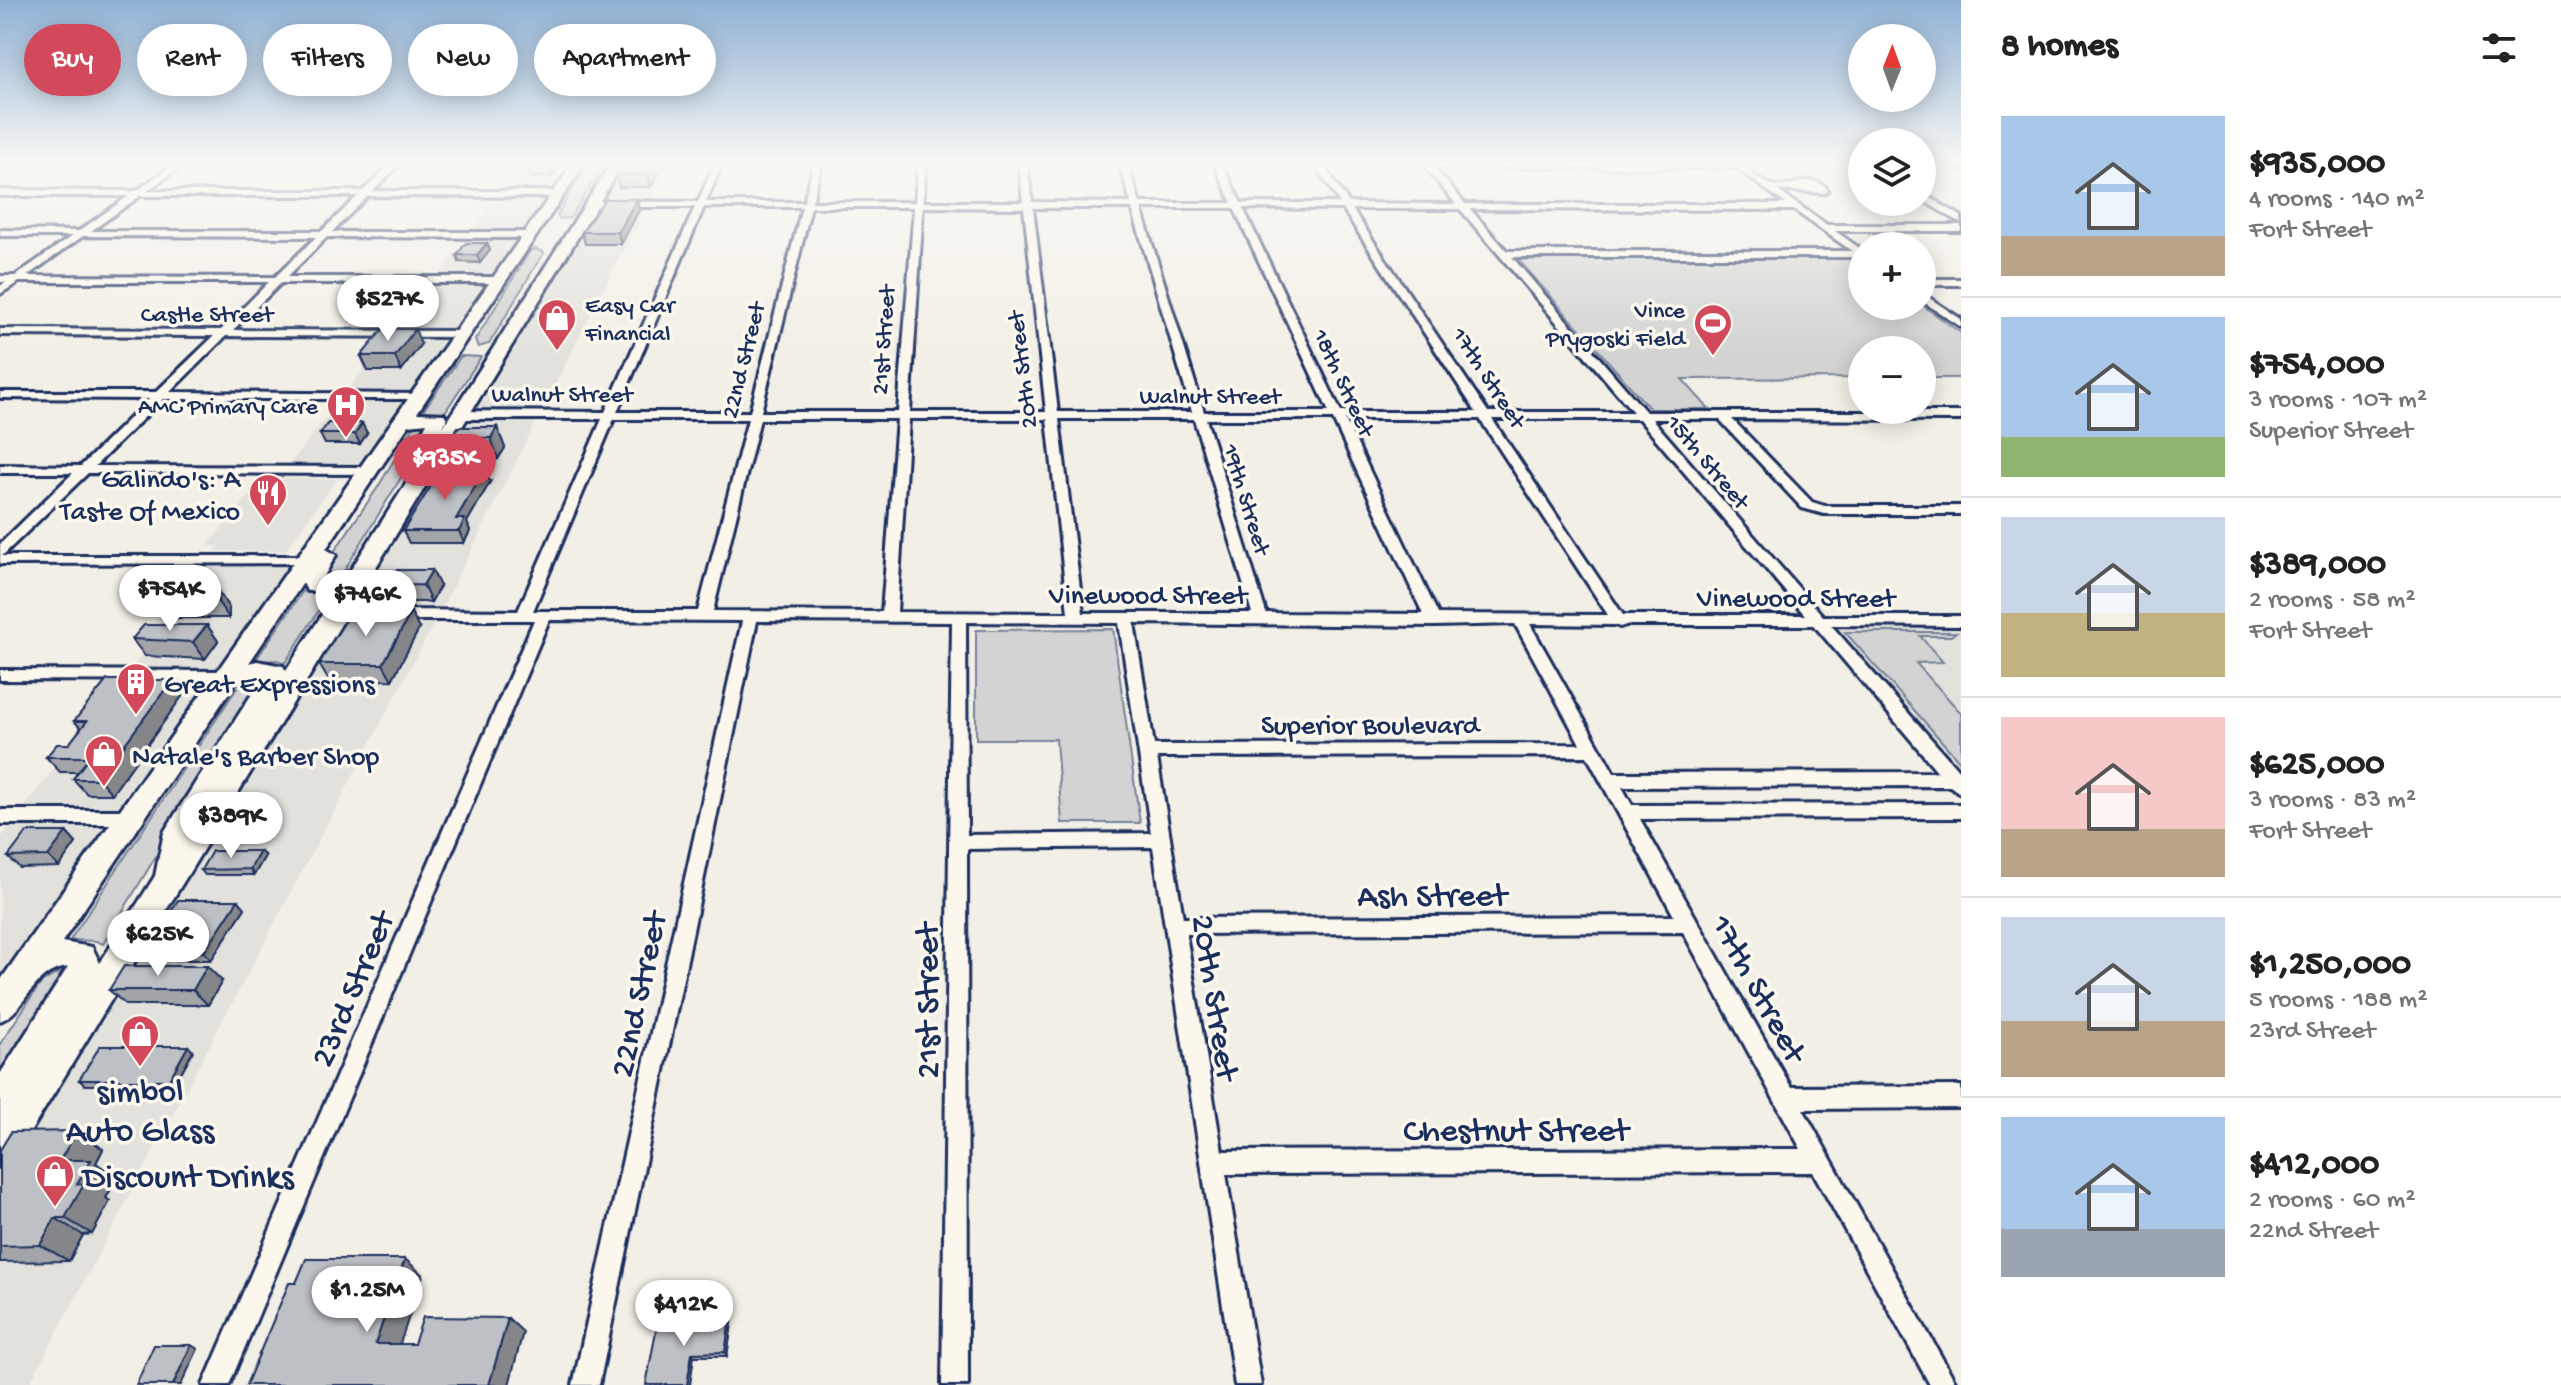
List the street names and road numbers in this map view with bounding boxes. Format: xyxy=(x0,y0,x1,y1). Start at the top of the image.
street label: 21st Street xyxy=(867,282,904,396)
street label: 22nd Street xyxy=(717,298,774,422)
street label: Castle Street xyxy=(141,302,275,331)
street label: 20th Street xyxy=(1003,307,1046,430)
street label: 17th Street xyxy=(1443,322,1532,437)
street label: 18th Street xyxy=(1304,324,1380,444)
street label: Walnut Street xyxy=(491,382,635,411)
street label: Walnut Street xyxy=(1139,384,1283,413)
street label: 15th Street xyxy=(1658,409,1756,518)
street label: 19th Street xyxy=(1214,440,1276,561)
street label: Vinewood Street xyxy=(1048,581,1250,614)
street label: Vinewood Street xyxy=(1696,584,1898,617)
street label: Superior Boulevard xyxy=(1261,711,1482,744)
street label: Ash Street xyxy=(1357,879,1510,919)
street label: 23rd Street xyxy=(305,904,407,1074)
street label: 22nd Street xyxy=(605,906,680,1082)
street label: 17th Street xyxy=(1698,908,1814,1073)
street label: 20th Street xyxy=(1179,912,1245,1087)
street label: 21st Street xyxy=(911,920,951,1079)
street label: Chestnut Street xyxy=(1403,1114,1632,1154)

